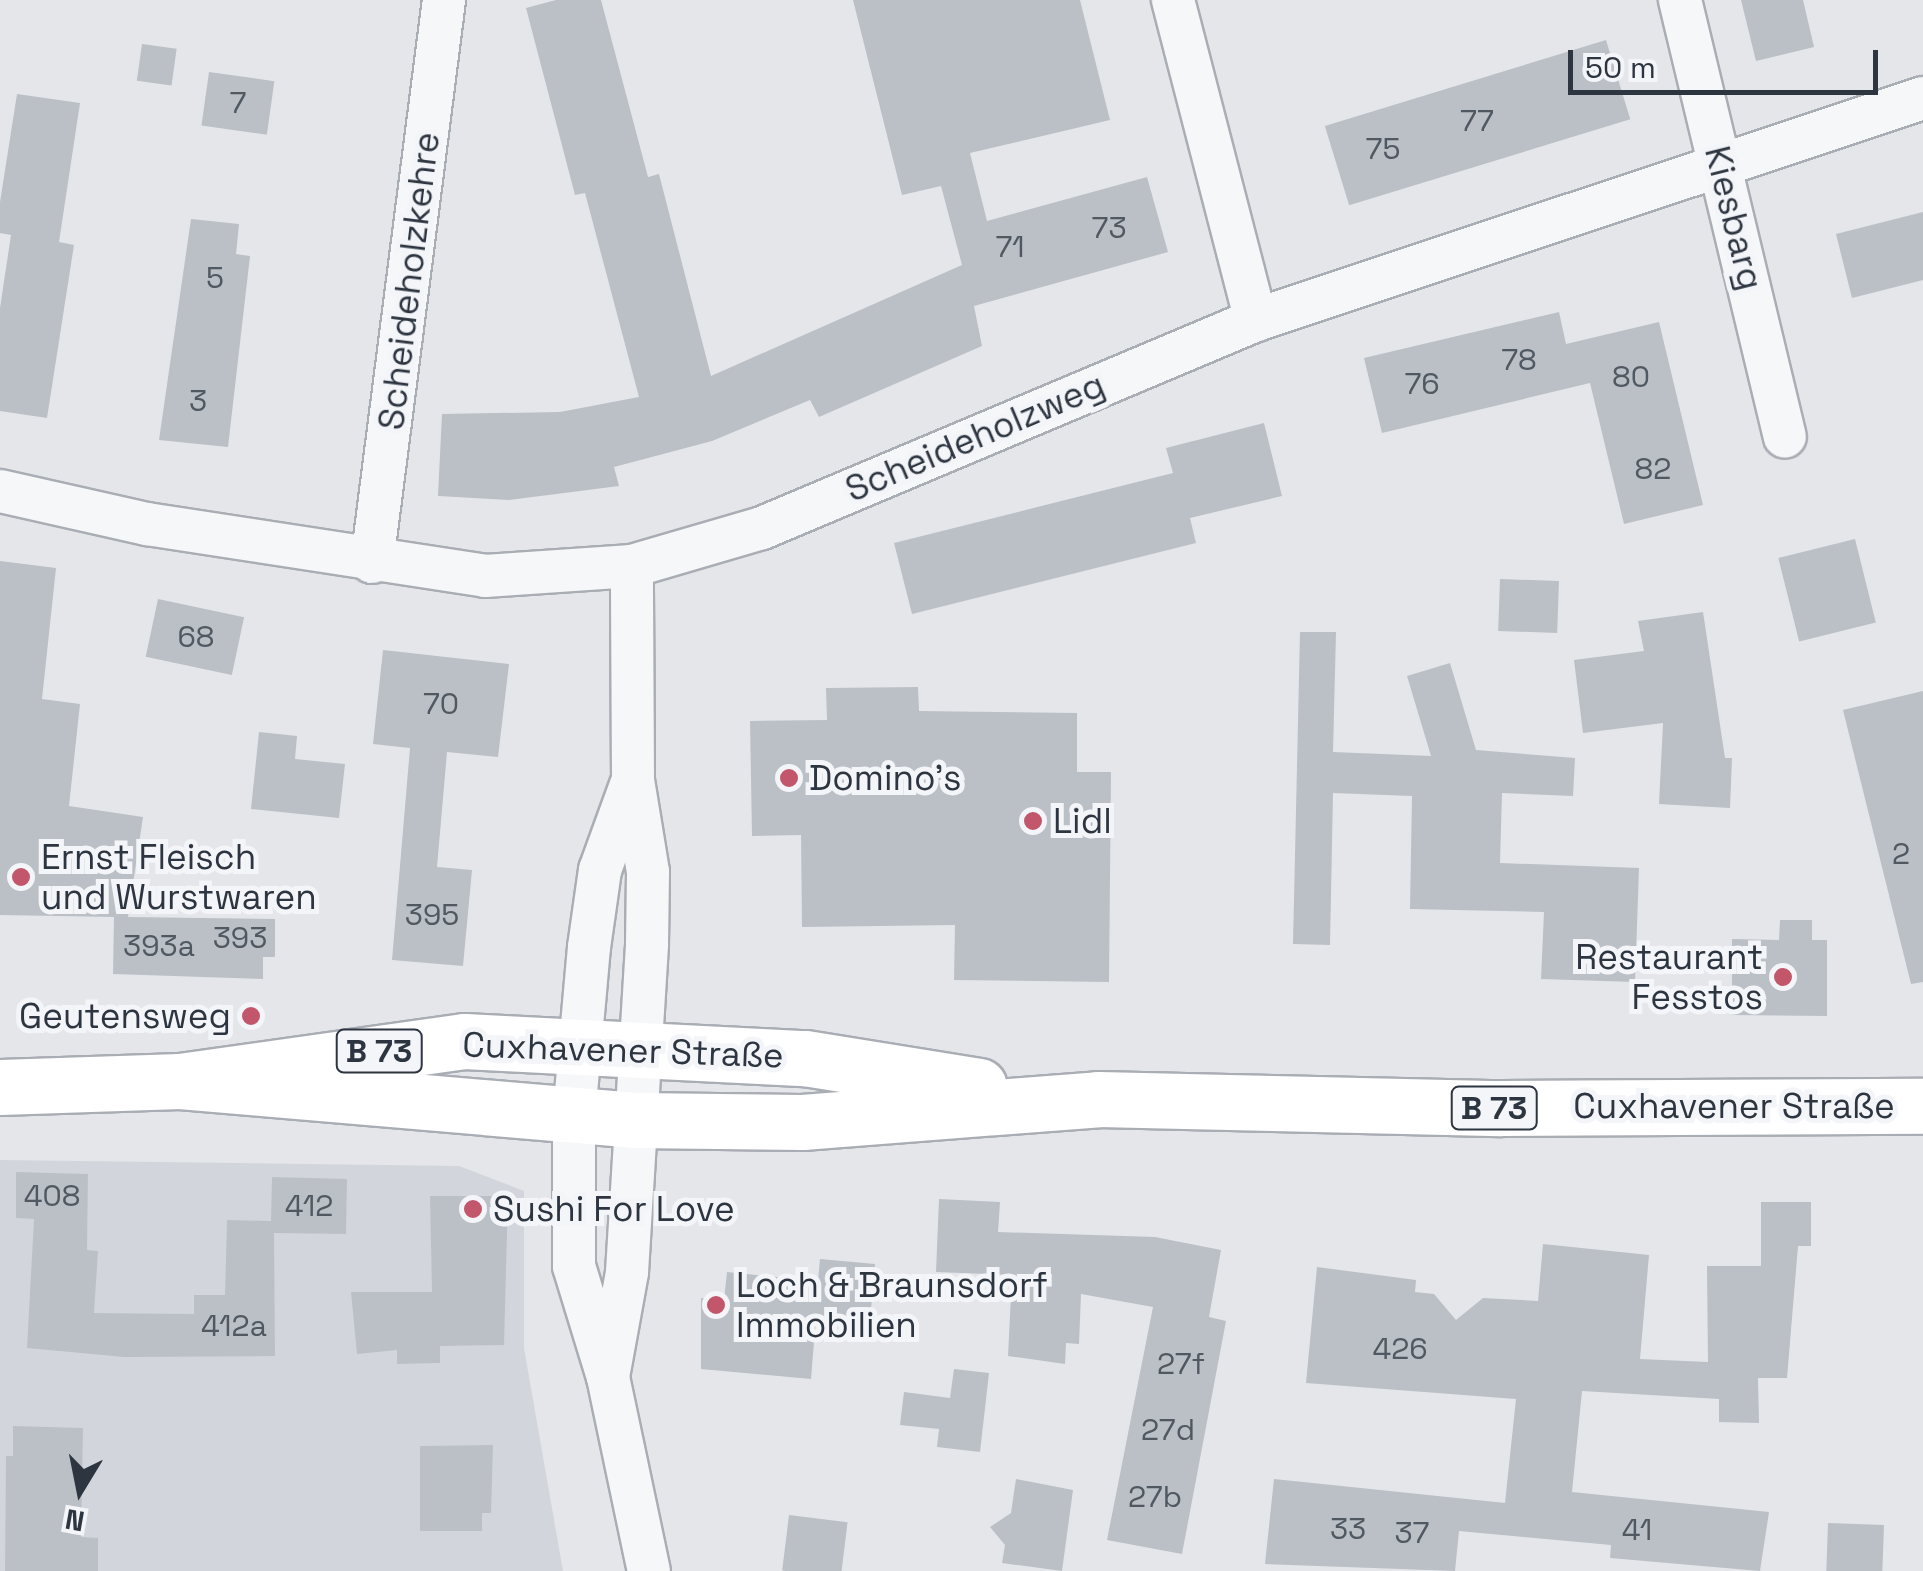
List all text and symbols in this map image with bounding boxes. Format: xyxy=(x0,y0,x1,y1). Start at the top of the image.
scale bar xyxy=(1573,30,1883,92)
text: 50 m xyxy=(1585,48,1656,87)
house number: 7 xyxy=(230,85,246,121)
house number: 77 xyxy=(1460,103,1494,139)
street label: Scheideholzkehre xyxy=(370,130,448,432)
house number: 75 xyxy=(1366,131,1400,167)
street label: Kiesbarg xyxy=(1696,142,1772,294)
house number: 73 xyxy=(1091,210,1127,246)
house number: 71 xyxy=(995,229,1025,265)
house number: 5 xyxy=(206,260,224,296)
house number: 78 xyxy=(1501,342,1537,378)
house number: 80 xyxy=(1612,359,1650,395)
street label: Scheideholzweg xyxy=(839,364,1111,510)
house number: 76 xyxy=(1404,366,1440,402)
house number: 3 xyxy=(189,383,207,419)
house number: 82 xyxy=(1635,451,1671,487)
house number: 68 xyxy=(177,619,215,655)
house number: 70 xyxy=(423,686,459,722)
place label: Domino's xyxy=(809,757,962,799)
marker: Domino's xyxy=(778,767,800,789)
place label: Lidl xyxy=(1053,800,1112,842)
marker: Lidl xyxy=(1022,810,1044,832)
place label: Ernst Fleisch und Wurstwaren xyxy=(41,836,317,918)
house number: 2 xyxy=(1892,836,1910,872)
marker: Ernst Fleisch und Wurstwaren xyxy=(10,866,32,888)
house number: 395 xyxy=(405,897,459,933)
house number: 393 xyxy=(213,920,267,956)
house number: 393a xyxy=(123,928,195,964)
place label: Restaurant Fesstos xyxy=(1575,936,1763,1018)
marker: Restaurant Fesstos xyxy=(1772,966,1794,988)
place label: Geutensweg xyxy=(19,995,231,1037)
marker: Geutensweg xyxy=(240,1005,262,1027)
street label: Cuxhavener Straße xyxy=(462,1023,784,1077)
road number: B 73 xyxy=(334,1024,424,1078)
road number: B 73 xyxy=(1449,1081,1539,1135)
street label: Cuxhavener Straße xyxy=(1573,1085,1895,1127)
house number: 408 xyxy=(24,1178,80,1214)
house number: 412 xyxy=(285,1188,333,1224)
place label: Sushi For Love xyxy=(493,1188,735,1230)
marker: Sushi For Love xyxy=(462,1198,484,1220)
place label: Loch & Braunsdorf Immobilien xyxy=(736,1264,1048,1346)
marker: Loch & Braunsdorf Immobilien xyxy=(705,1294,727,1316)
house number: 412a xyxy=(201,1308,267,1344)
house number: 426 xyxy=(1372,1331,1428,1367)
house number: 27f xyxy=(1157,1346,1205,1382)
house number: 27d xyxy=(1141,1412,1195,1448)
north arrow xyxy=(30,1441,130,1541)
house number: 27b xyxy=(1128,1479,1182,1515)
text: N xyxy=(62,1501,87,1540)
house number: 33 xyxy=(1330,1511,1366,1547)
house number: 41 xyxy=(1622,1512,1652,1548)
house number: 37 xyxy=(1394,1515,1430,1551)

